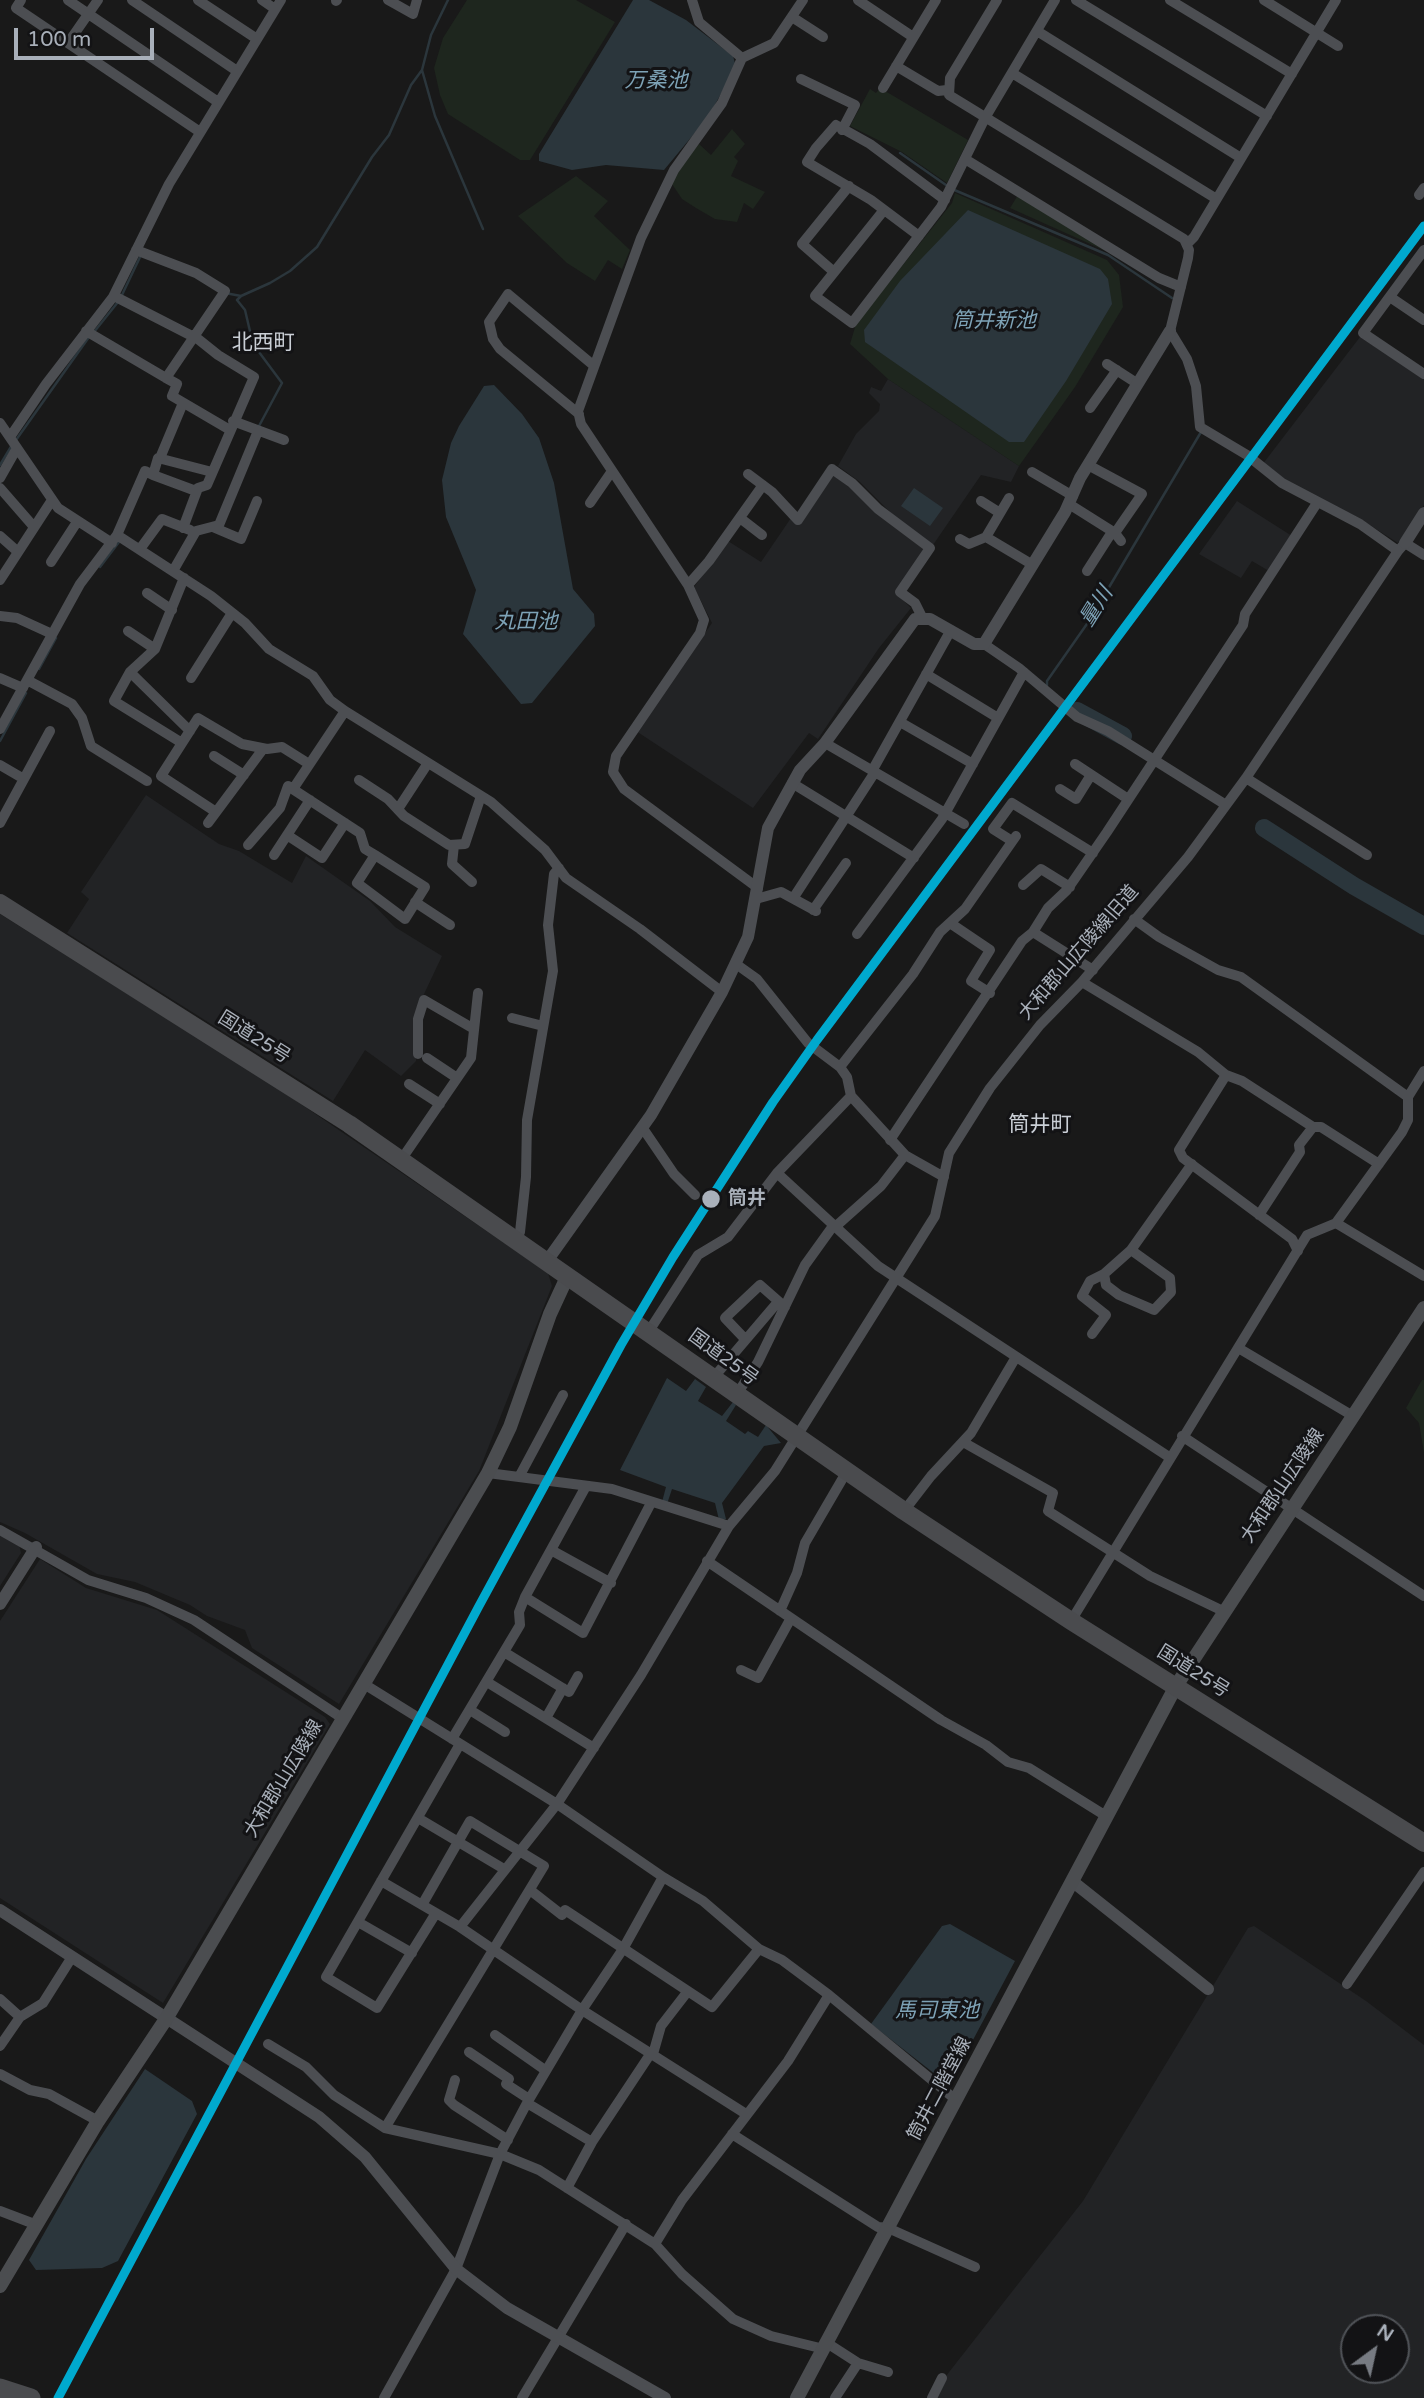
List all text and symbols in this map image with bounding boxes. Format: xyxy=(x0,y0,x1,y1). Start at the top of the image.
scale bar xyxy=(18,14,158,58)
text: 100 m xyxy=(27,27,91,52)
water label: 万桑池 xyxy=(625,68,687,94)
water label: 筒井新池 xyxy=(952,308,1036,334)
district label: 北西町 xyxy=(232,330,294,356)
water label: 量川 xyxy=(1075,583,1119,631)
water label: 丸田池 xyxy=(495,609,557,635)
street label: 大和郡山広陵線旧道 xyxy=(1014,881,1144,1025)
street label: 国道25号 xyxy=(214,1007,294,1069)
district label: 筒井町 xyxy=(1009,1112,1071,1138)
marker: 筒井 xyxy=(700,1188,722,1210)
place label: 筒井 xyxy=(728,1188,766,1210)
street label: 国道25号 xyxy=(684,1325,762,1391)
street label: 大和郡山広陵線 xyxy=(1236,1424,1330,1548)
street label: 国道25号 xyxy=(1153,1641,1233,1703)
street label: 大和郡山広陵線 xyxy=(240,1716,328,1842)
water label: 馬司東池 xyxy=(895,1998,979,2024)
street label: 筒井二階堂線 xyxy=(903,2033,977,2145)
north arrow xyxy=(1340,2314,1410,2384)
text: N xyxy=(1373,2320,1398,2346)

